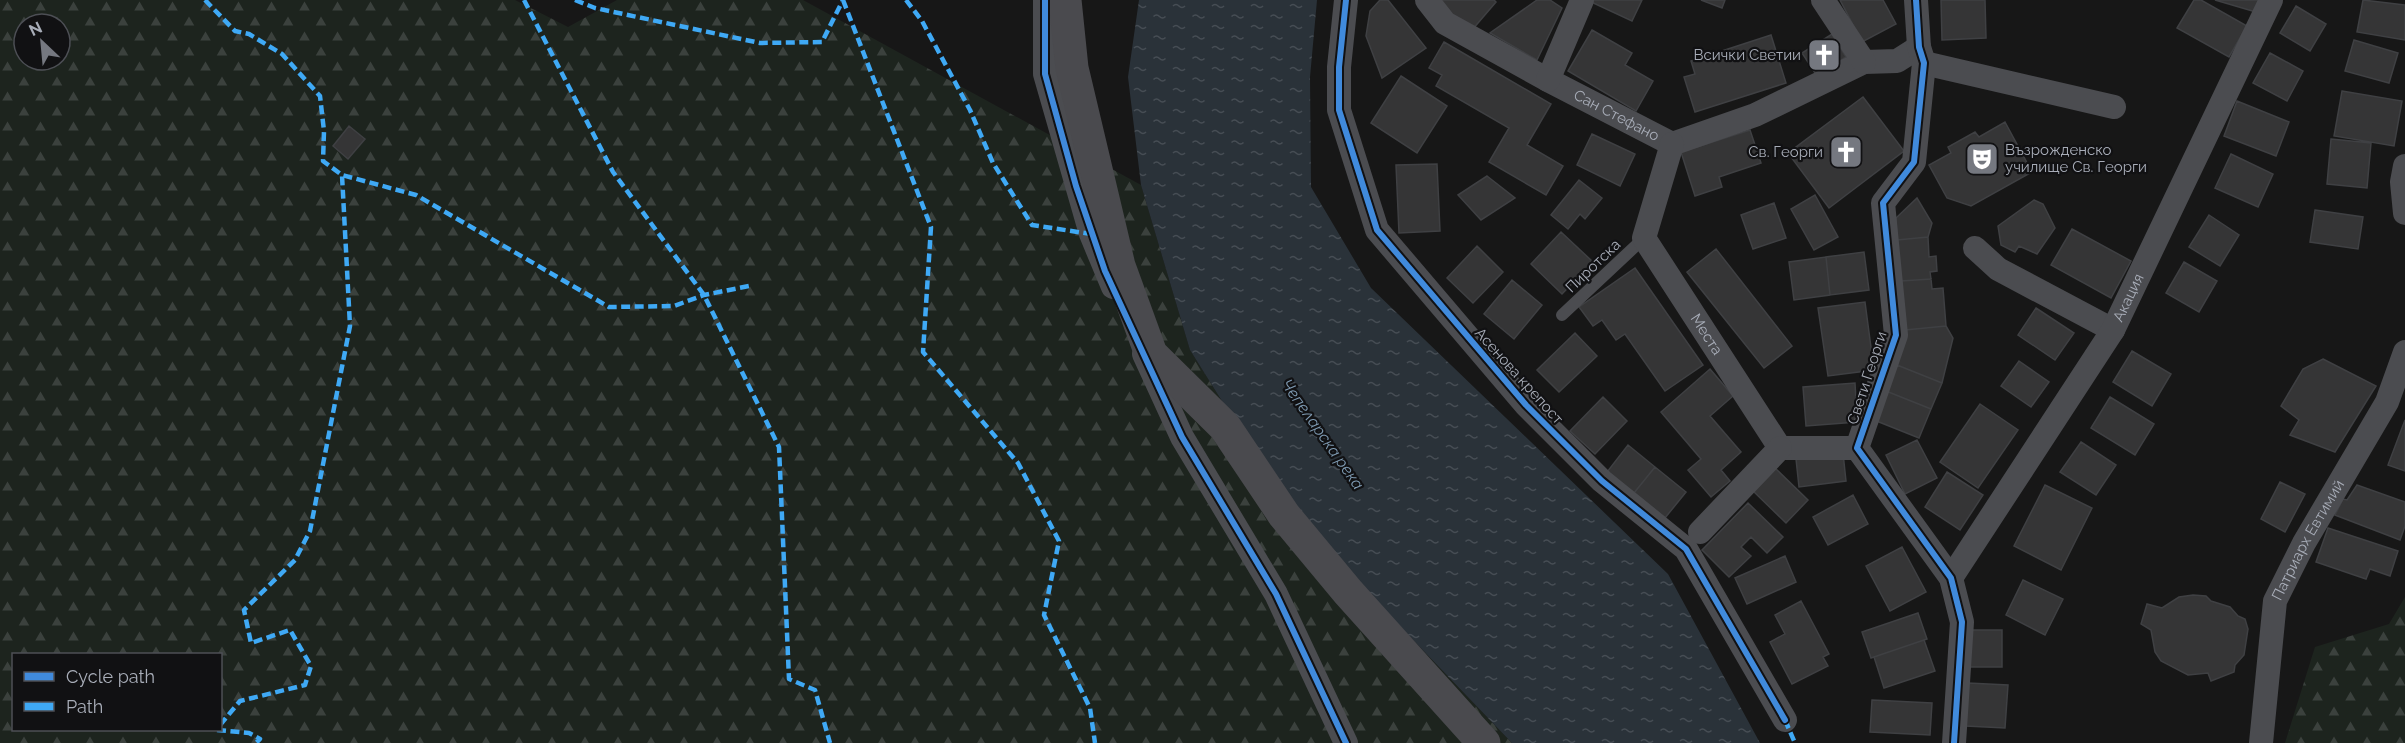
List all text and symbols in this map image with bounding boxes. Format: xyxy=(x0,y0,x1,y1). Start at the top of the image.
north arrow xyxy=(12,12,72,72)
text: N xyxy=(26,18,45,40)
church icon: Всички Светии xyxy=(1806,37,1842,73)
place label: Всички Светии xyxy=(1693,46,1801,64)
street label: Сан Стефано xyxy=(1571,86,1662,145)
church icon: Св. Георги xyxy=(1828,134,1864,170)
theatre icon: Възрожденско училище Св. Георги xyxy=(1964,141,2000,177)
place label: Възрожденско училище Св. Георги xyxy=(2005,141,2147,176)
place label: Св. Георги xyxy=(1748,143,1823,161)
street label: Пиротска xyxy=(1562,236,1624,296)
street label: Акация xyxy=(2109,271,2148,325)
street label: Места xyxy=(1687,311,1726,358)
street label: Асенова крепост xyxy=(1471,324,1567,428)
street label: Свети Георги xyxy=(1843,329,1891,427)
water label: Чепеларска река xyxy=(1277,375,1368,493)
street label: Патриарх Евтимий xyxy=(2268,477,2348,603)
legend xyxy=(12,653,222,731)
text: Cycle path xyxy=(66,666,155,687)
text: Path xyxy=(66,696,103,717)

